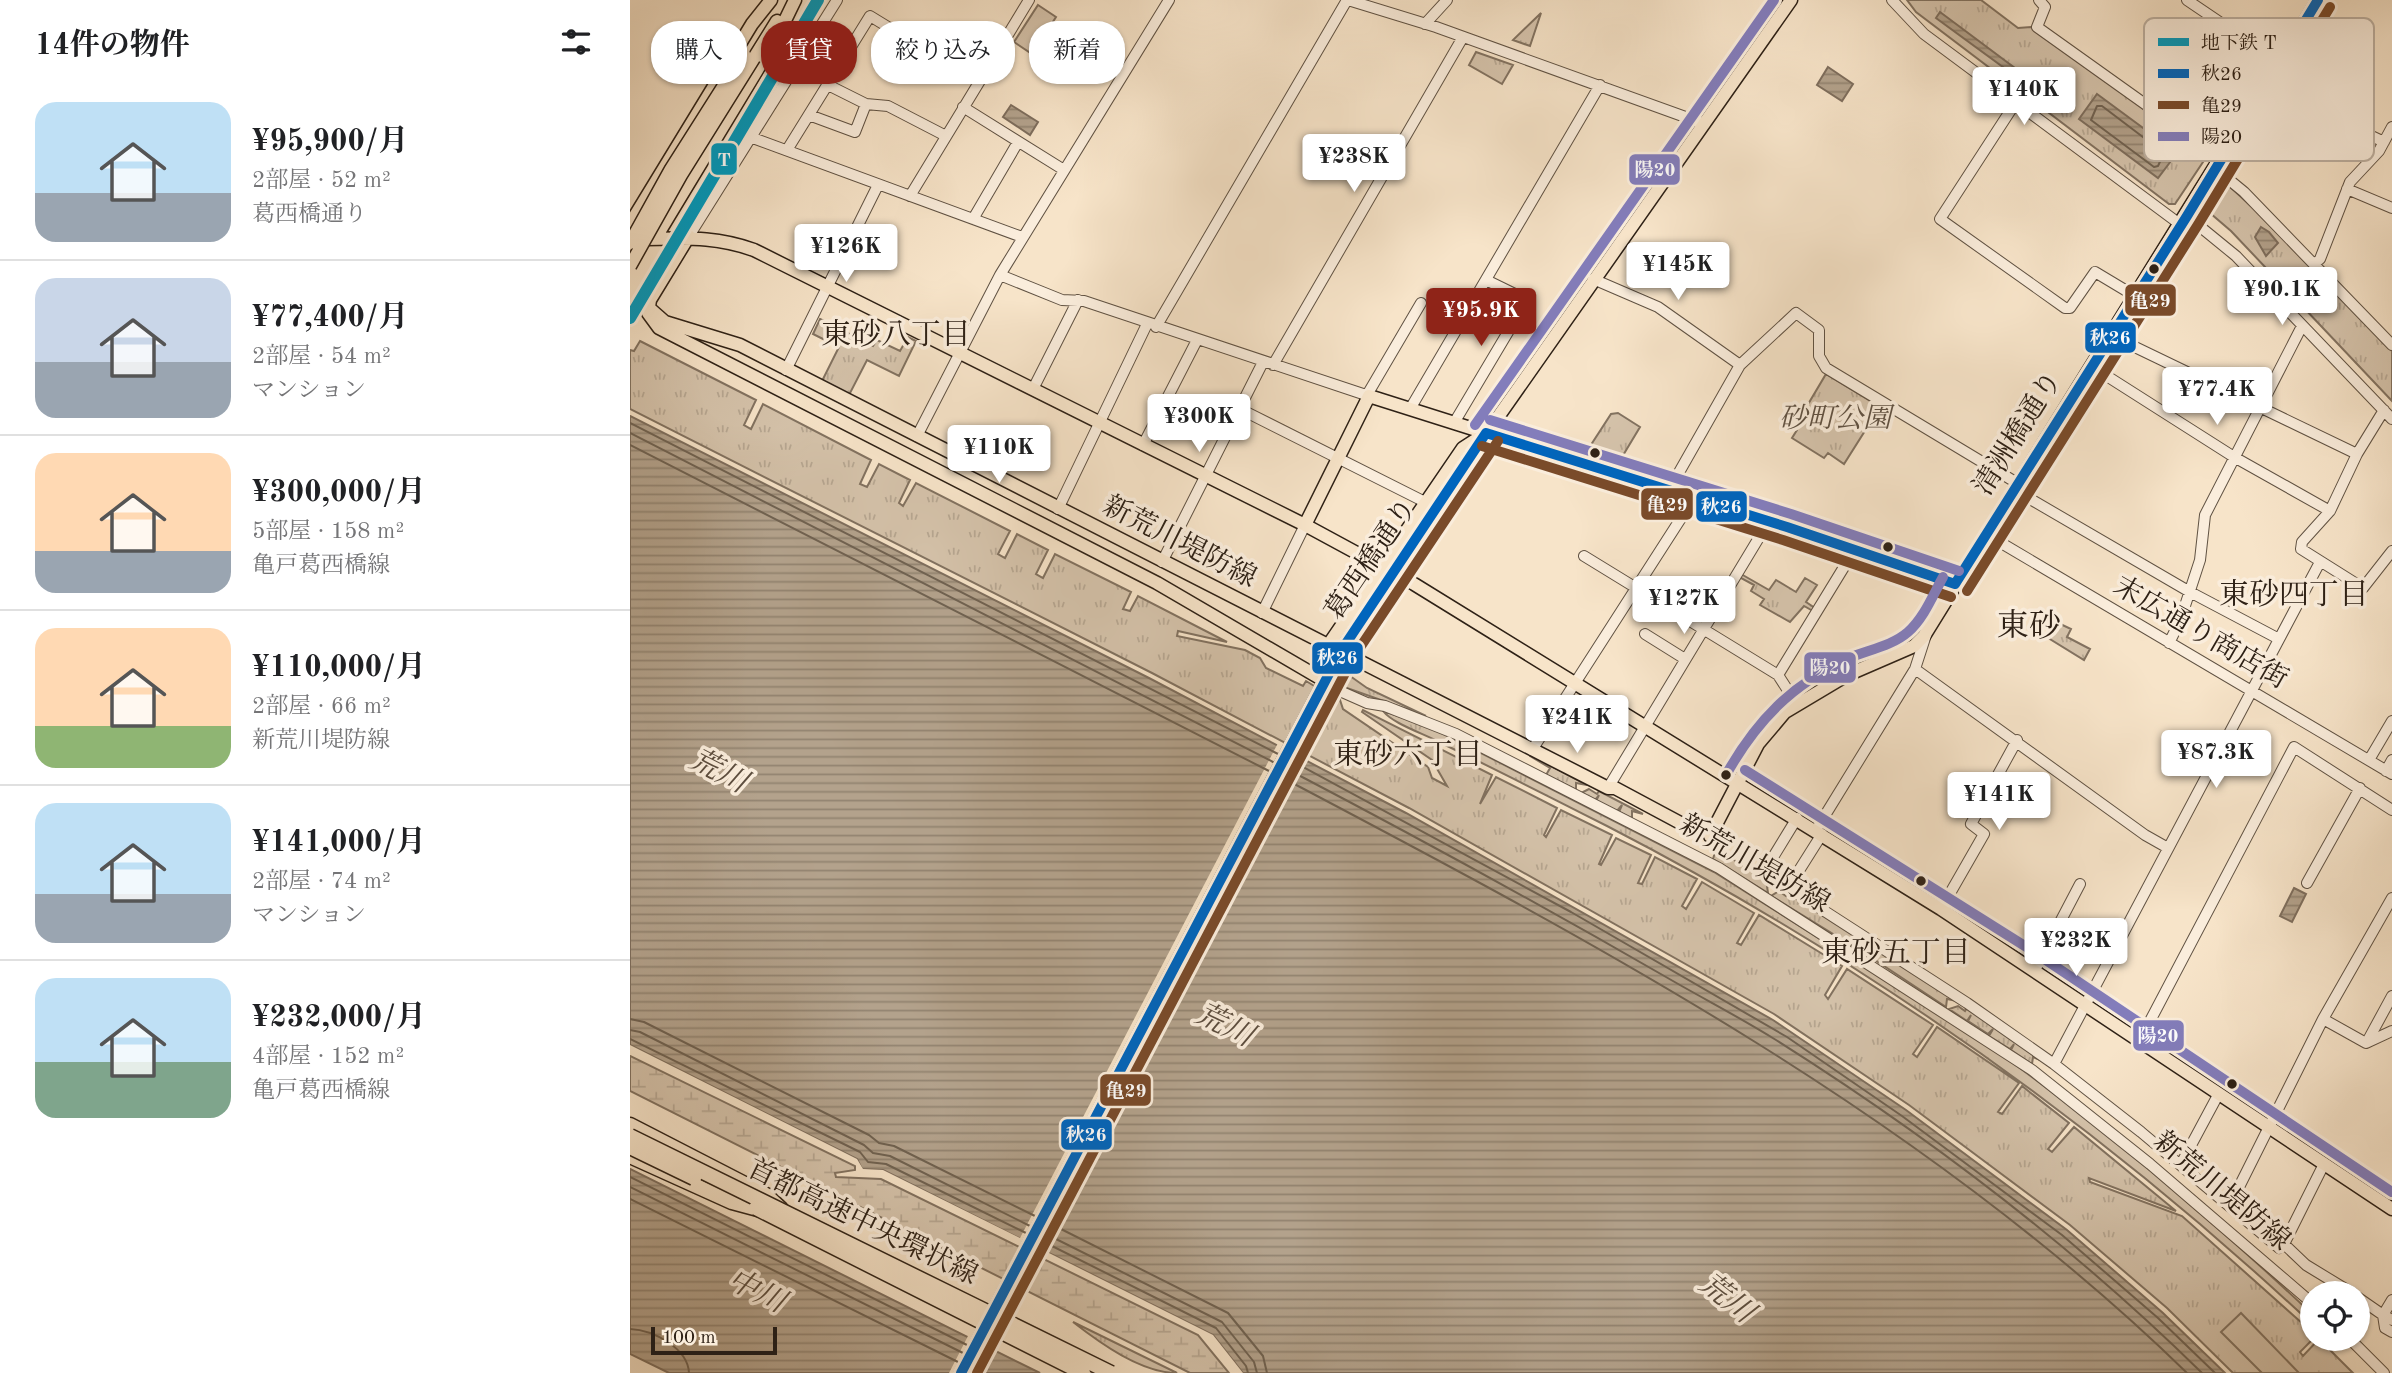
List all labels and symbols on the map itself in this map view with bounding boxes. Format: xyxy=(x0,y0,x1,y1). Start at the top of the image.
legend xyxy=(2144,18,2374,161)
text: 地下鉄 T xyxy=(2201,32,2277,54)
text: 秋26 xyxy=(2201,63,2242,85)
pin: ¥140K xyxy=(1975,68,2073,127)
text: 亀29 xyxy=(2201,95,2242,117)
text: 陽20 xyxy=(2201,127,2242,148)
pin: ¥238K xyxy=(1305,134,1403,194)
line badge: T xyxy=(710,142,738,176)
text: T xyxy=(717,152,731,171)
line badge: 陽20 xyxy=(1628,153,1681,186)
text: 陽20 xyxy=(1634,160,1676,181)
pin: ¥126K xyxy=(797,224,895,284)
pin: ¥145K xyxy=(1629,243,1727,302)
unlabelled marker xyxy=(2147,262,2161,276)
pin: ¥90.1K xyxy=(2225,268,2339,327)
line badge: 亀29 xyxy=(2124,283,2177,317)
pin: ¥95.9K xyxy=(1424,288,1538,348)
text: 亀29 xyxy=(2129,290,2171,312)
district label: 東砂八丁目 xyxy=(821,318,971,351)
line badge: 秋26 xyxy=(2084,321,2137,354)
text: 秋26 xyxy=(2089,328,2131,349)
street label: 清洲橋通り xyxy=(1967,366,2068,501)
pin: ¥77.4K xyxy=(2160,368,2274,427)
pin: ¥300K xyxy=(1150,394,1248,454)
park label: 砂町公園 xyxy=(1779,403,1895,434)
pin: ¥110K xyxy=(950,426,1048,485)
unlabelled marker xyxy=(1588,446,1602,460)
line badge: 亀29 xyxy=(1640,487,1694,521)
street label: 新荒川堤防線 xyxy=(1098,490,1262,594)
line badge: 秋26 xyxy=(1695,490,1748,523)
street label: 葛西橋通り xyxy=(1319,492,1423,626)
text: 亀29 xyxy=(1646,494,1688,516)
text: 秋26 xyxy=(1700,497,1742,518)
unlabelled marker xyxy=(1881,540,1895,554)
street label: 末広通り商店街 xyxy=(2108,570,2293,695)
pin: ¥127K xyxy=(1635,576,1733,636)
district label: 東砂四丁目 xyxy=(2219,578,2369,611)
district label: 東砂 xyxy=(1997,608,2061,644)
line badge: 秋26 xyxy=(1311,641,1364,675)
text: 秋26 xyxy=(1316,648,1358,669)
line badge: 陽20 xyxy=(1803,651,1857,684)
text: 陽20 xyxy=(1809,658,1851,679)
pin: ¥241K xyxy=(1528,696,1626,755)
pin: ¥87.3K xyxy=(2159,730,2273,790)
district label: 東砂六丁目 xyxy=(1333,738,1483,771)
water label: 荒川 xyxy=(684,742,756,800)
unlabelled marker xyxy=(1719,768,1733,782)
pin: ¥141K xyxy=(1950,772,2048,832)
street label: 新荒川堤防線 xyxy=(1674,808,1835,919)
unlabelled marker xyxy=(1914,874,1928,888)
pin: ¥232K xyxy=(2027,918,2125,978)
district label: 東砂五丁目 xyxy=(1821,936,1971,969)
water label: 荒川 xyxy=(1190,997,1262,1054)
line badge: 陽20 xyxy=(2132,1019,2185,1052)
text: 陽20 xyxy=(2137,1026,2179,1047)
line badge: 亀29 xyxy=(1099,1073,1152,1107)
unlabelled marker xyxy=(2225,1077,2239,1091)
text: 亀29 xyxy=(1105,1080,1147,1102)
line badge: 秋26 xyxy=(1060,1118,1113,1151)
text: 秋26 xyxy=(1065,1125,1107,1146)
street label: 新荒川堤防線 xyxy=(2148,1125,2296,1257)
street label: 首都高速中央環状線 xyxy=(743,1152,983,1291)
water label: 中川 xyxy=(722,1263,794,1320)
water label: 荒川 xyxy=(1693,1266,1763,1331)
scale bar xyxy=(651,1324,777,1356)

